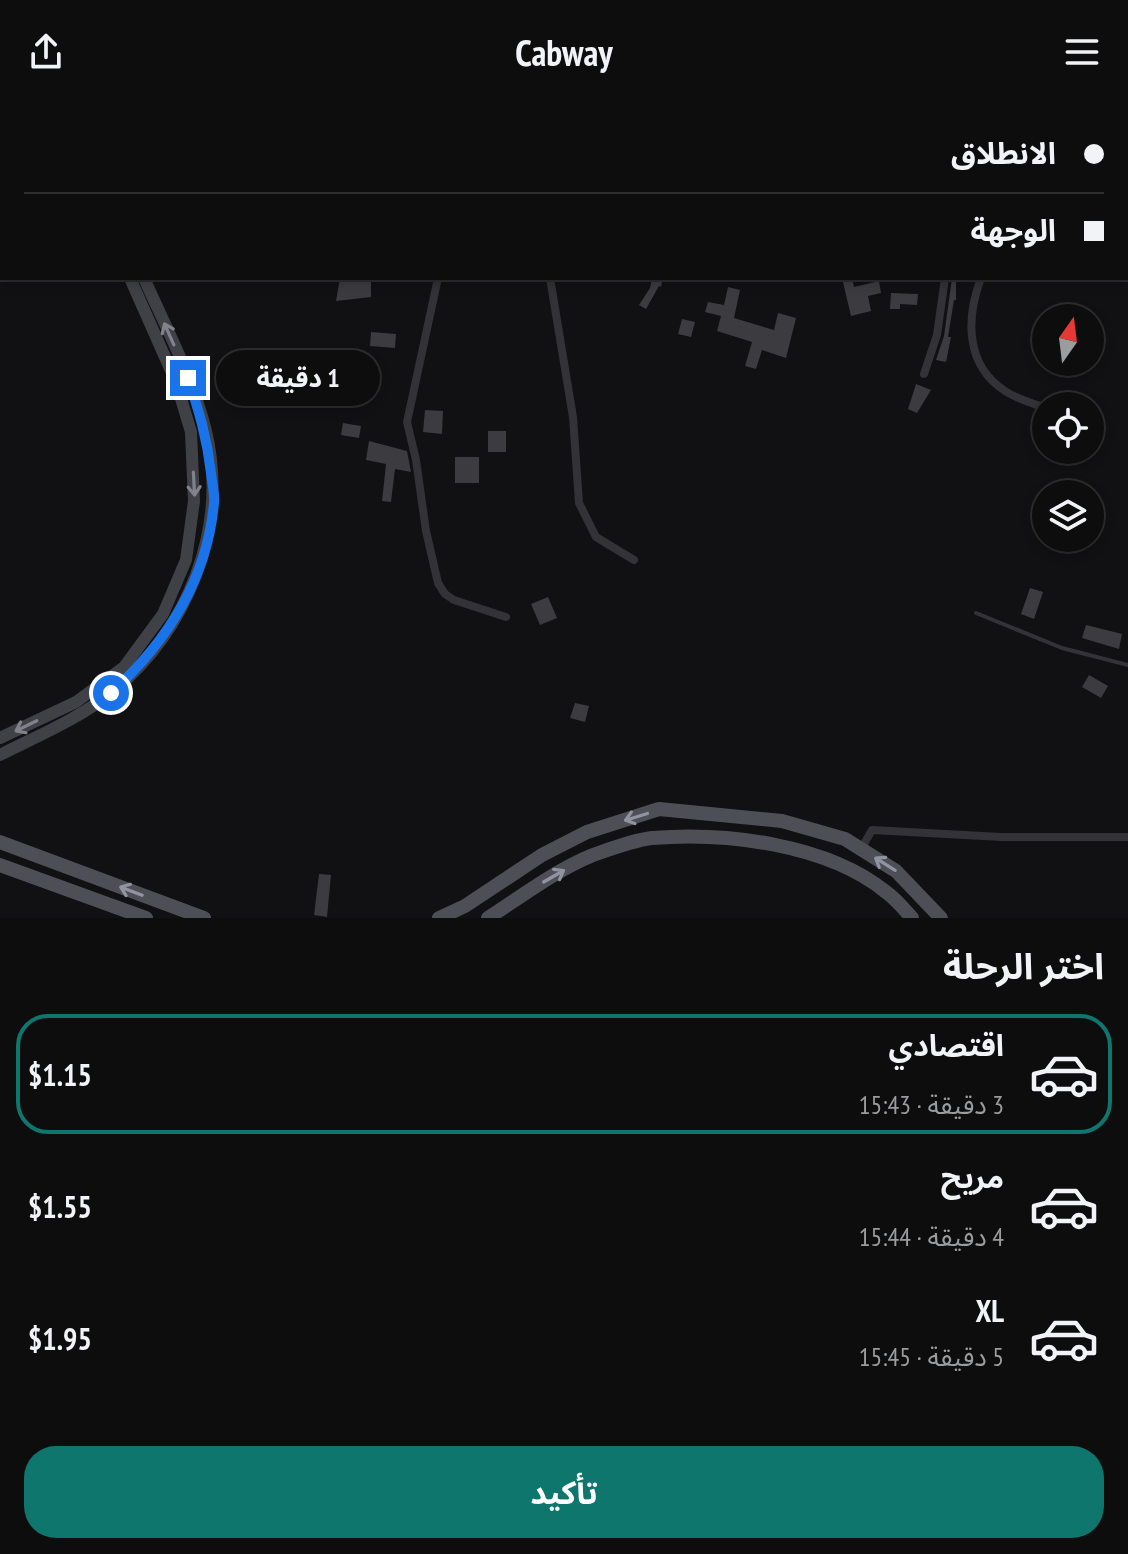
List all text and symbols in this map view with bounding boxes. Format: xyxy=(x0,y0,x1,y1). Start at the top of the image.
text: Cabway xyxy=(515,29,613,76)
icon: share xyxy=(24,30,68,74)
icon: menu xyxy=(1060,30,1104,74)
text: الانطلاق xyxy=(951,133,1056,172)
text: الوجهة xyxy=(971,210,1056,249)
north arrow xyxy=(1032,304,1104,376)
map controls xyxy=(1032,304,1104,552)
one-way arrow xyxy=(161,322,176,346)
callout: 1 دقيقة xyxy=(216,350,380,406)
route end xyxy=(170,360,206,396)
text: 1 دقيقة xyxy=(256,361,340,394)
button: locate xyxy=(1032,392,1104,464)
one-way arrow xyxy=(186,470,201,497)
button: layers xyxy=(1032,480,1104,552)
route start xyxy=(93,675,129,711)
one-way arrow xyxy=(14,719,38,734)
one-way arrow xyxy=(624,810,649,825)
one-way arrow xyxy=(874,856,897,872)
one-way arrow xyxy=(542,868,565,884)
one-way arrow xyxy=(119,883,144,897)
text: اختر الرحلة xyxy=(943,942,1104,989)
text: اقتصادي xyxy=(889,1025,1004,1064)
icon: car xyxy=(1028,1038,1100,1110)
text: $1.15 xyxy=(28,1055,92,1094)
text: 3 دقيقة · 15:43 xyxy=(859,1088,1004,1121)
text: مريح xyxy=(941,1157,1004,1196)
icon: car xyxy=(1028,1170,1100,1242)
text: $1.55 xyxy=(28,1187,92,1226)
text: 4 دقيقة · 15:44 xyxy=(859,1220,1004,1253)
text: XL xyxy=(975,1291,1004,1330)
icon: car xyxy=(1028,1302,1100,1374)
text: $1.95 xyxy=(28,1319,92,1358)
text: 5 دقيقة · 15:45 xyxy=(859,1340,1004,1373)
button: تأكيد xyxy=(24,1446,1104,1538)

